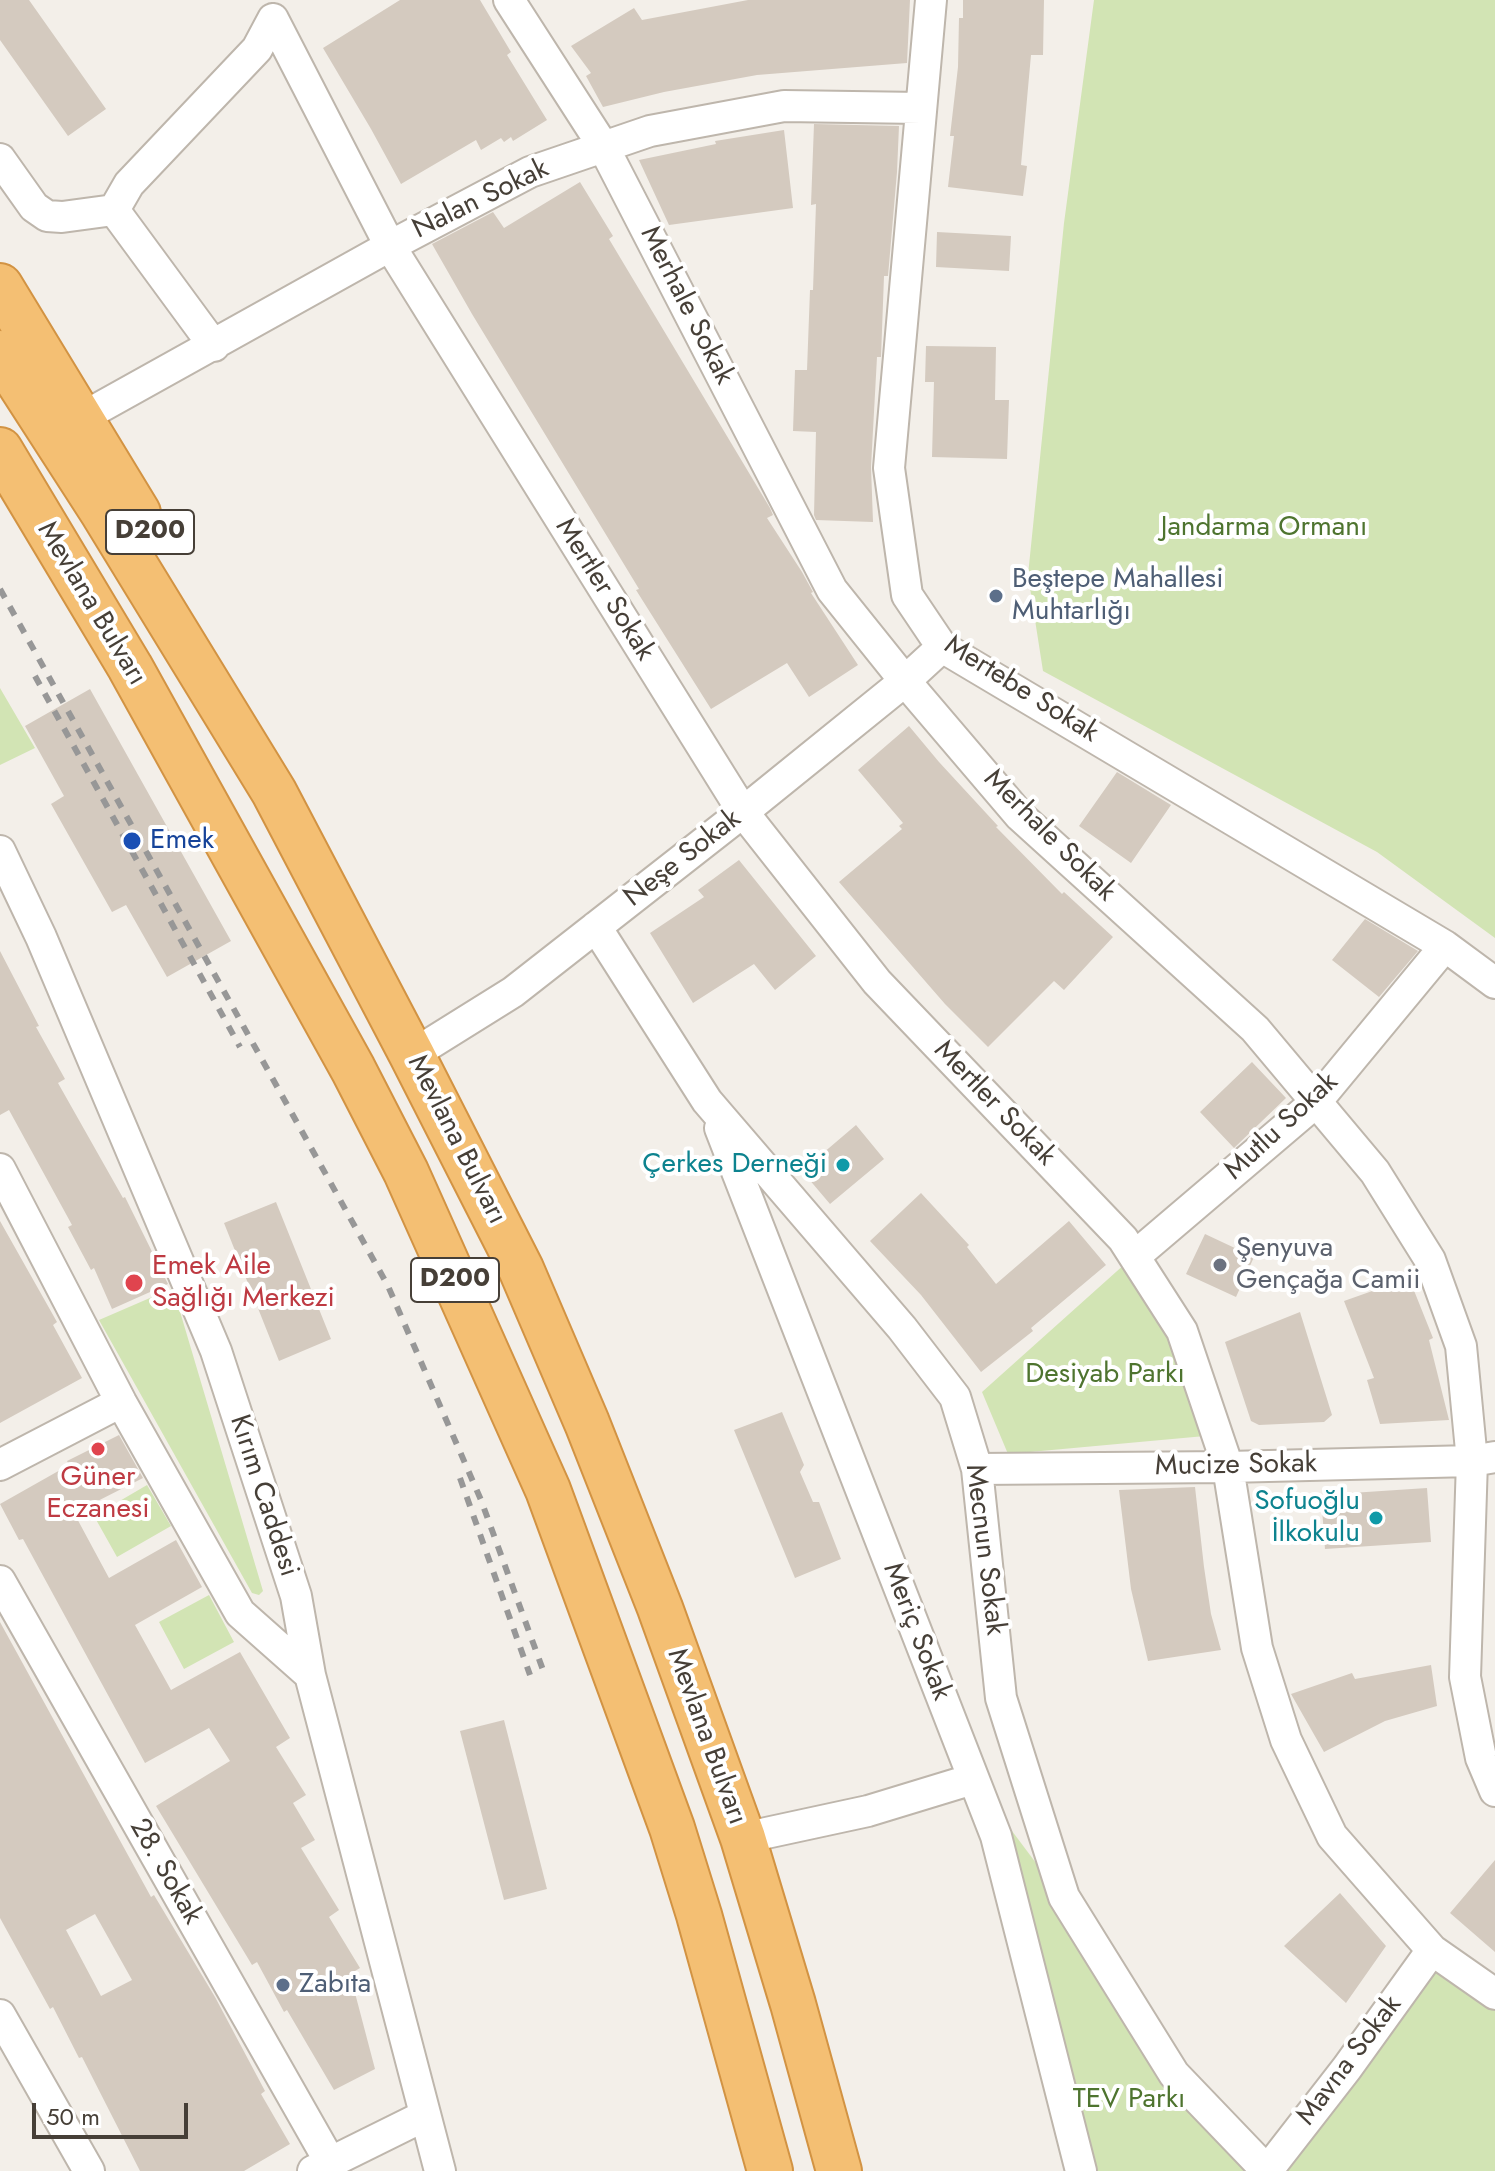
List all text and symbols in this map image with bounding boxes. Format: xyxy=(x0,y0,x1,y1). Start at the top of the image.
street label: Nalan Sokak xyxy=(408,153,554,247)
street label: Merhale Sokak xyxy=(632,221,740,391)
road number: D200 xyxy=(106,510,194,554)
park label: Jandarma Ormanı xyxy=(1161,511,1367,545)
street label: Mertler Sokak xyxy=(547,513,661,667)
street label: Mevlana Bulvarı xyxy=(29,516,153,692)
place label: Beştepe Mahallesi Muhtarlığı xyxy=(1012,563,1223,629)
marker: Beştepe Mahallesi Muhtarlığı xyxy=(987,587,1005,605)
street label: Mertebe Sokak xyxy=(938,629,1104,751)
street label: Merhale Sokak xyxy=(976,763,1122,909)
street label: Neşe Sokak xyxy=(618,803,748,915)
place label: Emek xyxy=(150,824,214,858)
marker: Emek xyxy=(121,830,143,852)
street label: Mertler Sokak xyxy=(926,1034,1062,1174)
street label: Mevlana Bulvarı xyxy=(399,1050,513,1230)
street label: Mutlu Sokak xyxy=(1218,1066,1346,1188)
place label: Çerkes Derneği xyxy=(642,1148,827,1182)
marker: Çerkes Derneği xyxy=(834,1156,852,1174)
place label: Şenyuva Gençağa Camii xyxy=(1236,1232,1421,1298)
place label: Emek Aile Sağlığı Merkezi xyxy=(152,1250,335,1316)
marker: Şenyuva Gençağa Camii xyxy=(1211,1256,1229,1274)
road number: D200 xyxy=(411,1258,499,1302)
marker: Emek Aile Sağlığı Merkezi xyxy=(123,1272,145,1294)
park label: Desiyab Parkı xyxy=(1025,1358,1185,1392)
street label: Kırım Caddesi xyxy=(221,1411,305,1581)
marker: Güner Eczanesi xyxy=(89,1440,107,1458)
street label: Mucize Sokak xyxy=(1155,1448,1317,1484)
place label: Güner Eczanesi xyxy=(47,1461,149,1527)
street label: Mecnun Sokak xyxy=(957,1463,1011,1637)
place label: Sofuoğlu İlkokulu xyxy=(1254,1485,1360,1551)
marker: Sofuoğlu İlkokulu xyxy=(1367,1509,1385,1527)
street label: Meriç Sokak xyxy=(874,1559,958,1705)
street label: Mevlana Bulvarı xyxy=(659,1644,753,1830)
street label: 28. Sokak xyxy=(121,1813,209,1931)
place label: Zabıta xyxy=(299,1968,371,2002)
marker: Zabıta xyxy=(274,1976,292,1994)
street label: Mavna Sokak xyxy=(1290,1990,1410,2132)
park label: TEV Parkı xyxy=(1073,2083,1185,2117)
scale bar xyxy=(36,2087,192,2137)
text: 50 m xyxy=(46,2099,100,2134)

